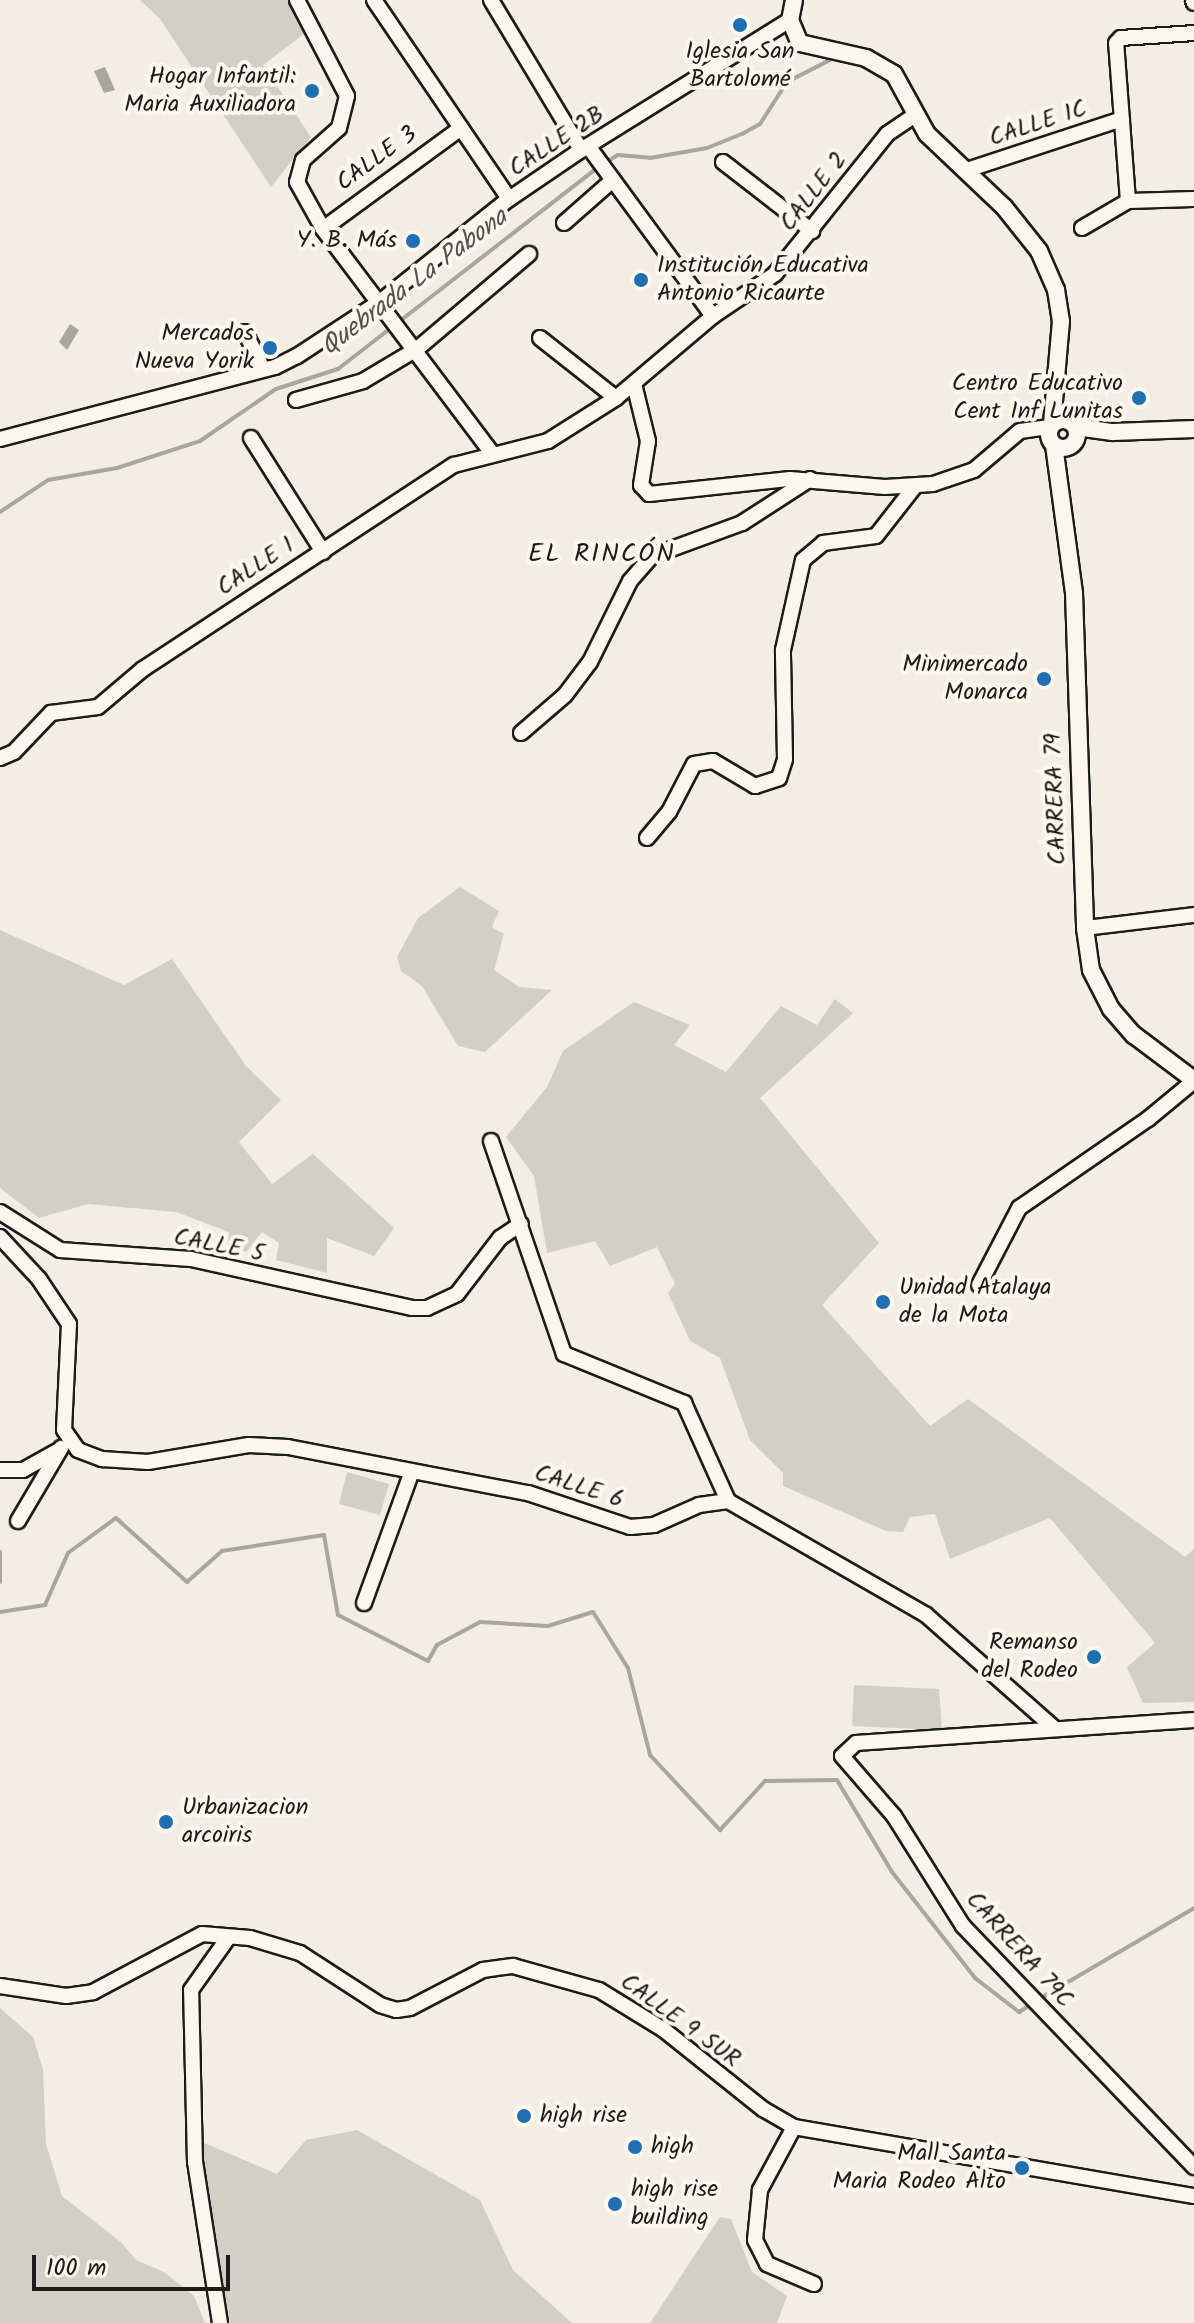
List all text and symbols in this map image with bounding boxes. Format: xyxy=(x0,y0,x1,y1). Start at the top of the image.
marker: Iglesia San Bartolomé xyxy=(731,16,749,34)
place label: Iglesia San Bartolomé xyxy=(685,38,795,94)
place label: Hogar Infantil: Maria Auxiliadora xyxy=(124,63,296,119)
marker: Hogar Infantil: Maria Auxiliadora xyxy=(303,82,321,100)
street label: CALLE 1C xyxy=(986,95,1090,153)
street label: CALLE 2B xyxy=(504,100,610,184)
street label: CALLE 3 xyxy=(331,120,423,198)
street label: CALLE 2 xyxy=(774,147,854,237)
water label: Quebrada La Pabona xyxy=(316,203,514,363)
place label: Y. B. Más xyxy=(297,227,397,255)
marker: Y. B. Más xyxy=(404,232,422,250)
place label: Institución Educativa Antonio Ricaurte xyxy=(657,252,869,308)
marker: Institución Educativa Antonio Ricaurte xyxy=(632,271,650,289)
place label: Mercados Nueva Yorik xyxy=(135,320,254,376)
marker: Mercados Nueva Yorik xyxy=(261,339,279,357)
place label: Centro Educativo Cent Inf Lunitas xyxy=(952,370,1123,426)
marker: Centro Educativo Cent Inf Lunitas xyxy=(1130,389,1148,407)
street label: CALLE 1 xyxy=(212,531,300,603)
district label: EL RINCÓN xyxy=(528,539,676,571)
place label: Minimercado Monarca xyxy=(902,651,1028,707)
marker: Minimercado Monarca xyxy=(1035,670,1053,688)
street label: CARRERA 79 xyxy=(1039,733,1073,865)
street label: CALLE 5 xyxy=(171,1223,267,1269)
place label: Unidad Atalaya de la Mota xyxy=(899,1274,1051,1330)
marker: Unidad Atalaya de la Mota xyxy=(874,1293,892,1311)
street label: CALLE 6 xyxy=(531,1459,627,1515)
place label: Remanso del Rodeo xyxy=(981,1629,1078,1685)
marker: Remanso del Rodeo xyxy=(1085,1648,1103,1666)
place label: Urbanizacion arcoiris xyxy=(182,1794,309,1850)
marker: Urbanizacion arcoiris xyxy=(157,1813,175,1831)
street label: CARRERA 79C xyxy=(959,1886,1079,2014)
street label: CALLE 9 SUR xyxy=(614,1968,746,2074)
place label: high rise xyxy=(540,2102,627,2130)
marker: high rise xyxy=(515,2107,533,2125)
place label: high xyxy=(651,2133,694,2161)
marker: high xyxy=(626,2138,644,2156)
place label: Mall Santa Maria Rodeo Alto xyxy=(832,2140,1006,2196)
marker: Mall Santa Maria Rodeo Alto xyxy=(1013,2159,1031,2177)
place label: high rise building xyxy=(631,2176,718,2232)
marker: high rise building xyxy=(606,2195,624,2213)
scale bar xyxy=(36,2239,234,2289)
text: 100 m xyxy=(46,2249,106,2288)

